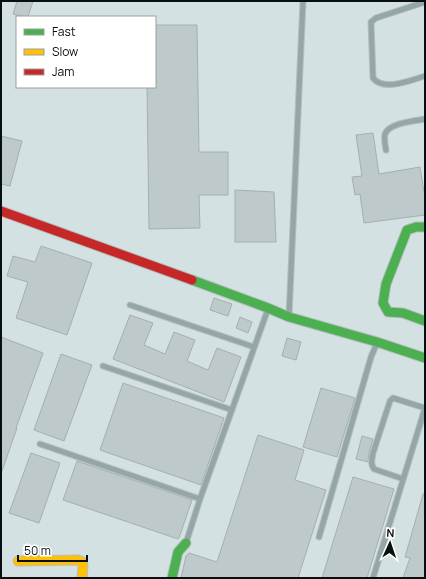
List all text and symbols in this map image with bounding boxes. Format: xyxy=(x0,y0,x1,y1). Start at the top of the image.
legend xyxy=(16,16,156,88)
text: Fast xyxy=(52,23,76,40)
text: Slow xyxy=(52,43,78,60)
text: Jam xyxy=(52,63,74,80)
north arrow xyxy=(370,523,410,563)
text: N xyxy=(386,525,395,540)
scale bar xyxy=(18,537,87,563)
text: 50 m xyxy=(24,542,51,559)

